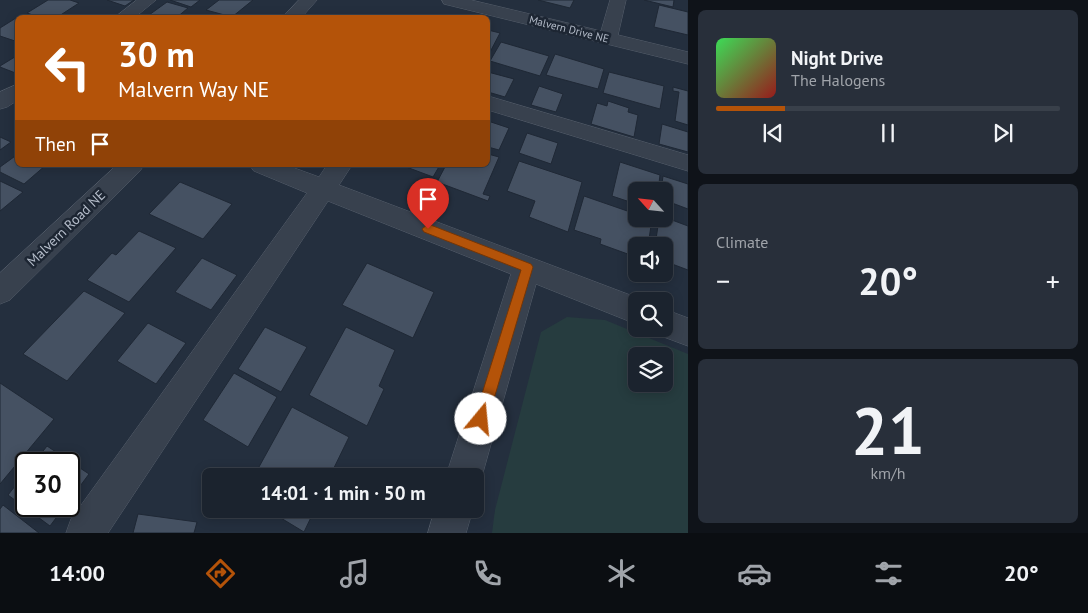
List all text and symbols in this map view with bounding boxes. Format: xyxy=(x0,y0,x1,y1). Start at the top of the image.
street label: Malvern Drive NE xyxy=(528,12,610,46)
text: 30 m xyxy=(118,31,195,77)
icon: left xyxy=(35,35,100,100)
text: Night Drive xyxy=(791,46,883,70)
text: The Halogens xyxy=(791,70,885,90)
text: Malvern Way NE xyxy=(118,75,269,103)
icon: previous xyxy=(759,119,787,147)
icon: pause xyxy=(874,119,902,147)
icon: next xyxy=(989,119,1017,147)
icon: arrive xyxy=(86,130,114,158)
text: Then xyxy=(35,132,76,156)
pin xyxy=(407,178,449,229)
north arrow xyxy=(628,182,672,228)
map controls xyxy=(628,182,673,392)
icon: arrive xyxy=(414,185,442,213)
street label: Malvern Road NE xyxy=(23,186,109,270)
text: Climate xyxy=(716,232,768,252)
button: sound xyxy=(628,237,673,282)
text: 20° xyxy=(858,256,918,305)
text: − xyxy=(716,262,730,299)
text: + xyxy=(1046,262,1060,299)
button: search xyxy=(628,292,673,337)
button: layers xyxy=(628,347,673,392)
text: 21 xyxy=(851,388,925,472)
position arrow xyxy=(454,392,506,444)
speed limit sign: 30 xyxy=(15,452,80,517)
text: km/h xyxy=(870,463,906,483)
text: 14:01 · 1 min · 50 m xyxy=(260,481,426,505)
icon: directions xyxy=(203,556,238,591)
icon: music xyxy=(337,556,372,591)
icon: phone xyxy=(470,556,505,591)
icon: climate xyxy=(604,556,639,591)
icon: car xyxy=(737,556,772,591)
icon: filters xyxy=(871,556,906,591)
text: 14:00 xyxy=(49,559,105,587)
text: 20° xyxy=(1004,559,1039,587)

